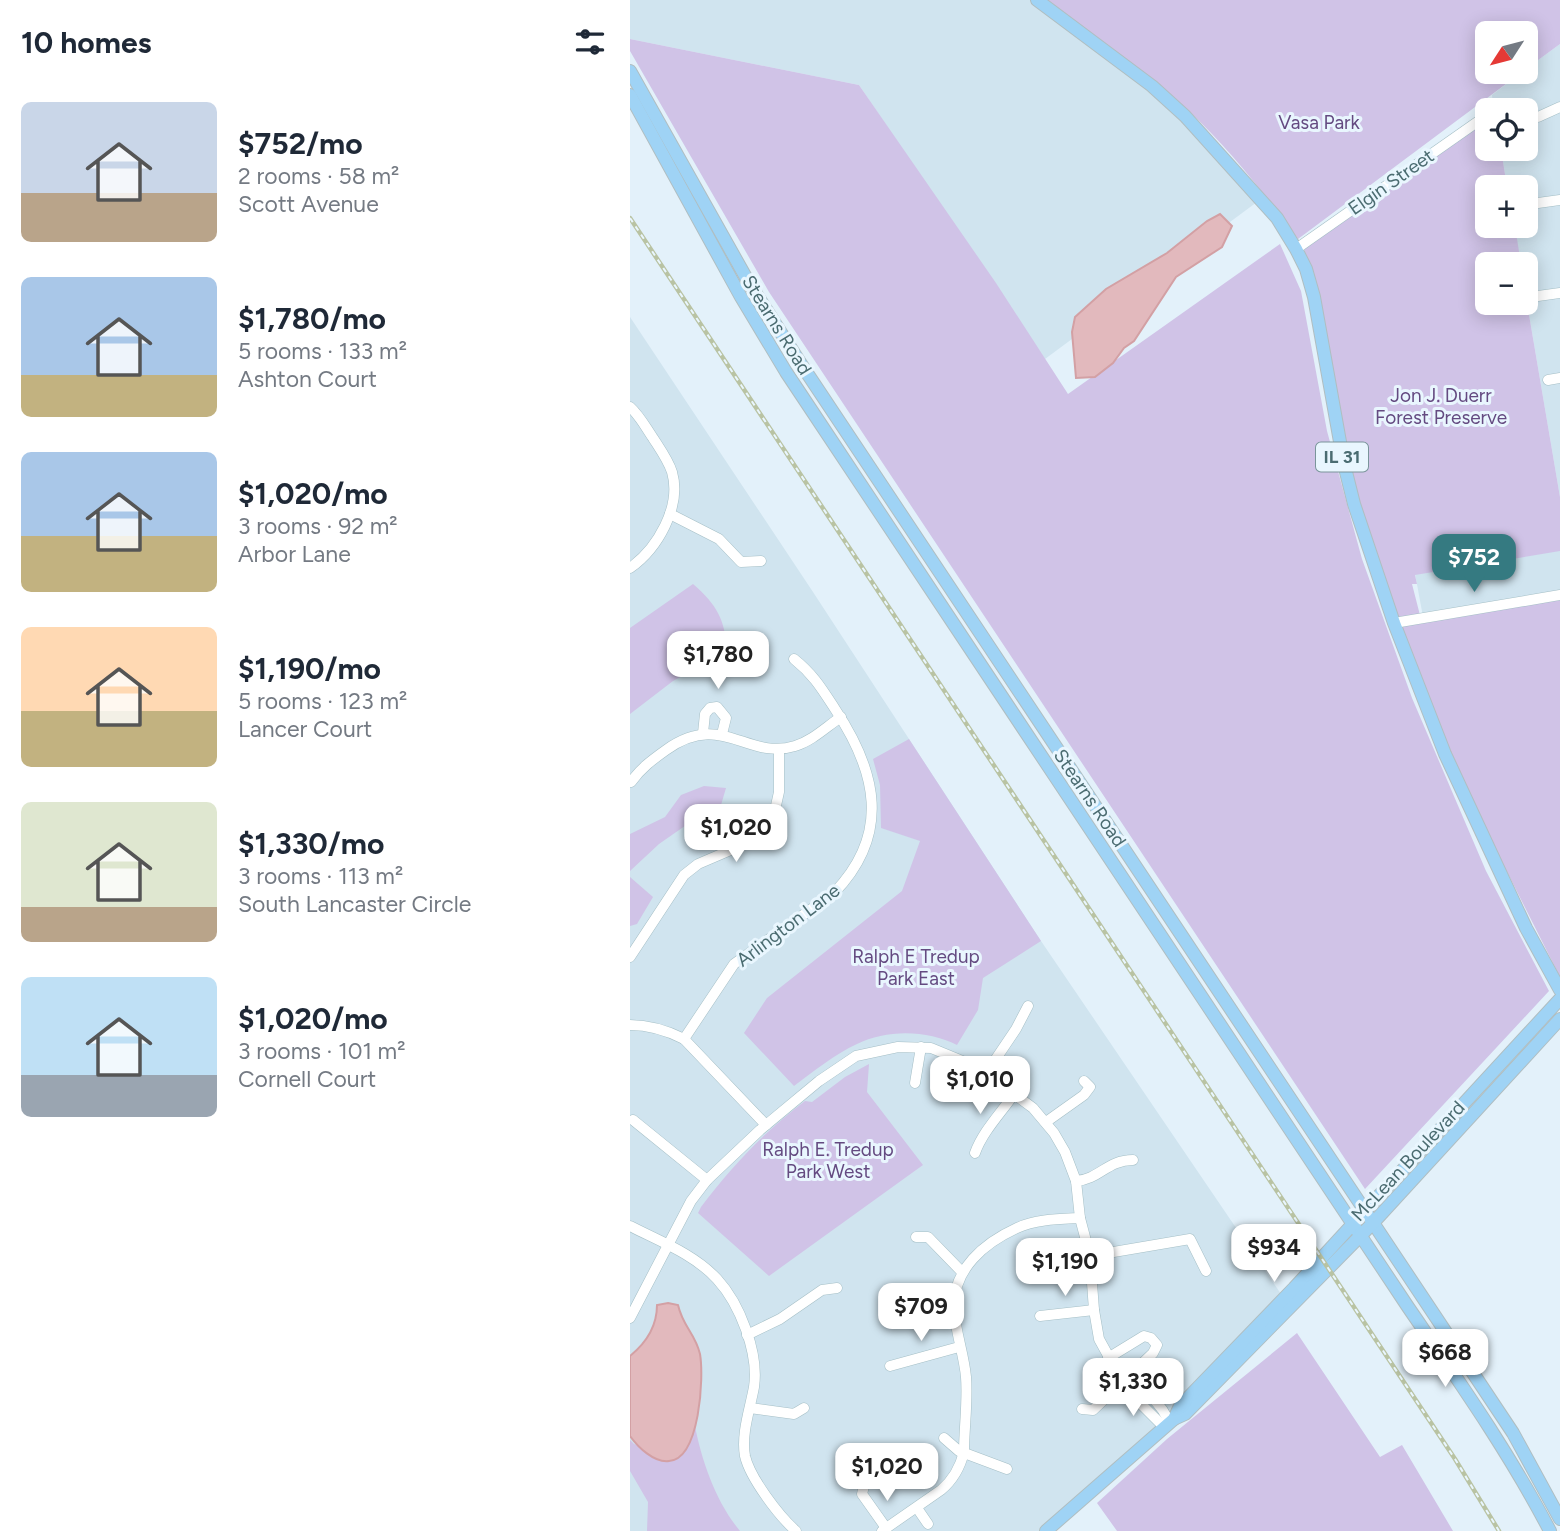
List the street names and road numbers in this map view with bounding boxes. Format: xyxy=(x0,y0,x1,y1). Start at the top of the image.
street label: Elgin Street xyxy=(1344,144,1438,220)
street label: Stearns Road xyxy=(737,271,817,379)
road number: IL 31 xyxy=(1316,443,1368,472)
street label: Stearns Road xyxy=(1049,745,1131,851)
street label: Arlington Lane xyxy=(732,879,844,971)
street label: McLean Boulevard xyxy=(1346,1096,1470,1226)

